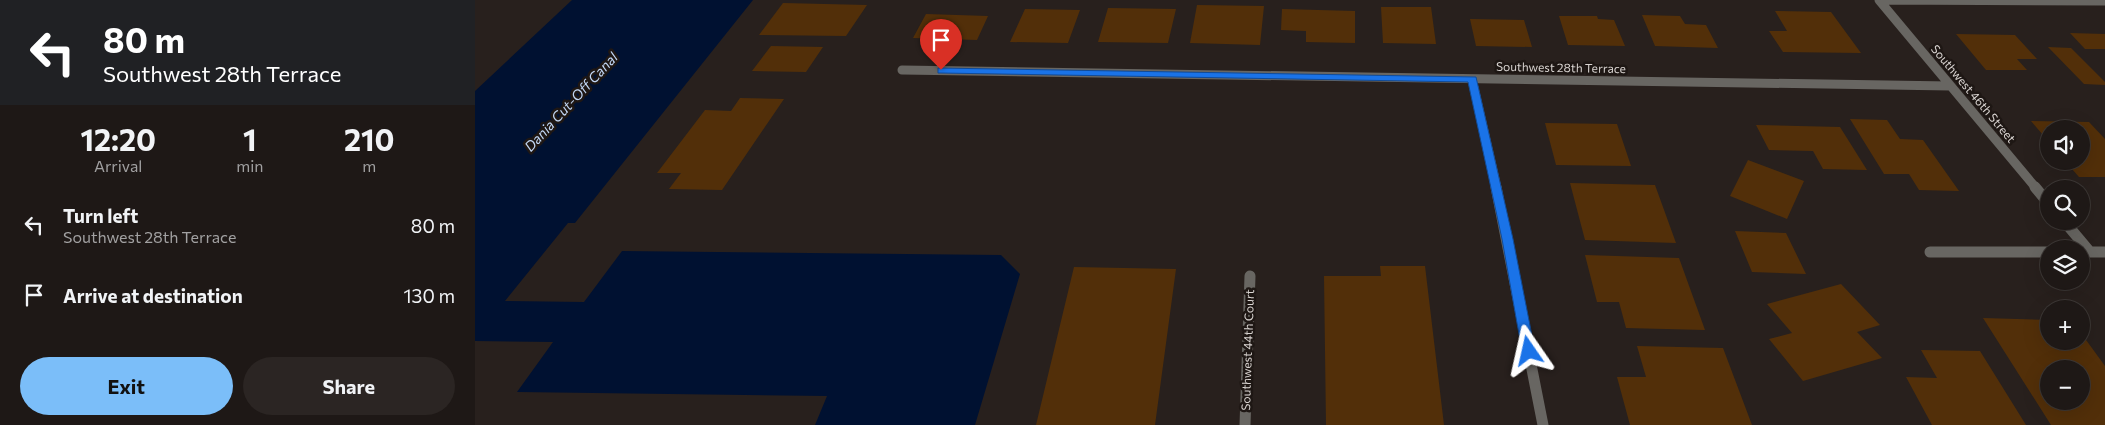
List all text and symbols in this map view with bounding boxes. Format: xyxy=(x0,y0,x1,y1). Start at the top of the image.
text: 80 m xyxy=(103,17,185,60)
pin xyxy=(920,19,962,70)
icon: left xyxy=(20,20,85,85)
icon: arrive xyxy=(927,26,955,54)
street label: Southwest 46th Street xyxy=(1929,42,2019,145)
water label: Dania Cut-Off Canal xyxy=(520,48,621,155)
street label: Southwest 28th Terrace xyxy=(1496,59,1626,75)
text: Southwest 28th Terrace xyxy=(103,60,341,87)
text: 12:20 xyxy=(80,120,156,157)
text: 1 xyxy=(243,120,257,157)
text: 210 xyxy=(344,120,395,157)
map controls xyxy=(2040,120,2090,410)
button: sound xyxy=(2040,120,2090,170)
text: Arrival xyxy=(94,156,142,175)
text: min xyxy=(236,156,264,175)
text: m xyxy=(362,156,376,175)
button: search xyxy=(2040,180,2090,230)
text: Turn left xyxy=(63,204,138,227)
icon: left xyxy=(20,211,48,239)
text: 80 m xyxy=(411,214,455,237)
text: Southwest 28th Terrace xyxy=(63,227,236,246)
button: layers xyxy=(2040,240,2090,290)
icon: arrive xyxy=(20,281,48,309)
text: Arrive at destination xyxy=(63,284,243,307)
text: 130 m xyxy=(403,284,455,307)
street label: Southwest 44th Court xyxy=(1238,289,1256,411)
button: + xyxy=(2040,300,2090,350)
position arrow xyxy=(1502,324,1554,376)
button: Exit xyxy=(20,357,233,415)
button: Share xyxy=(243,357,455,415)
button: − xyxy=(2040,360,2090,410)

